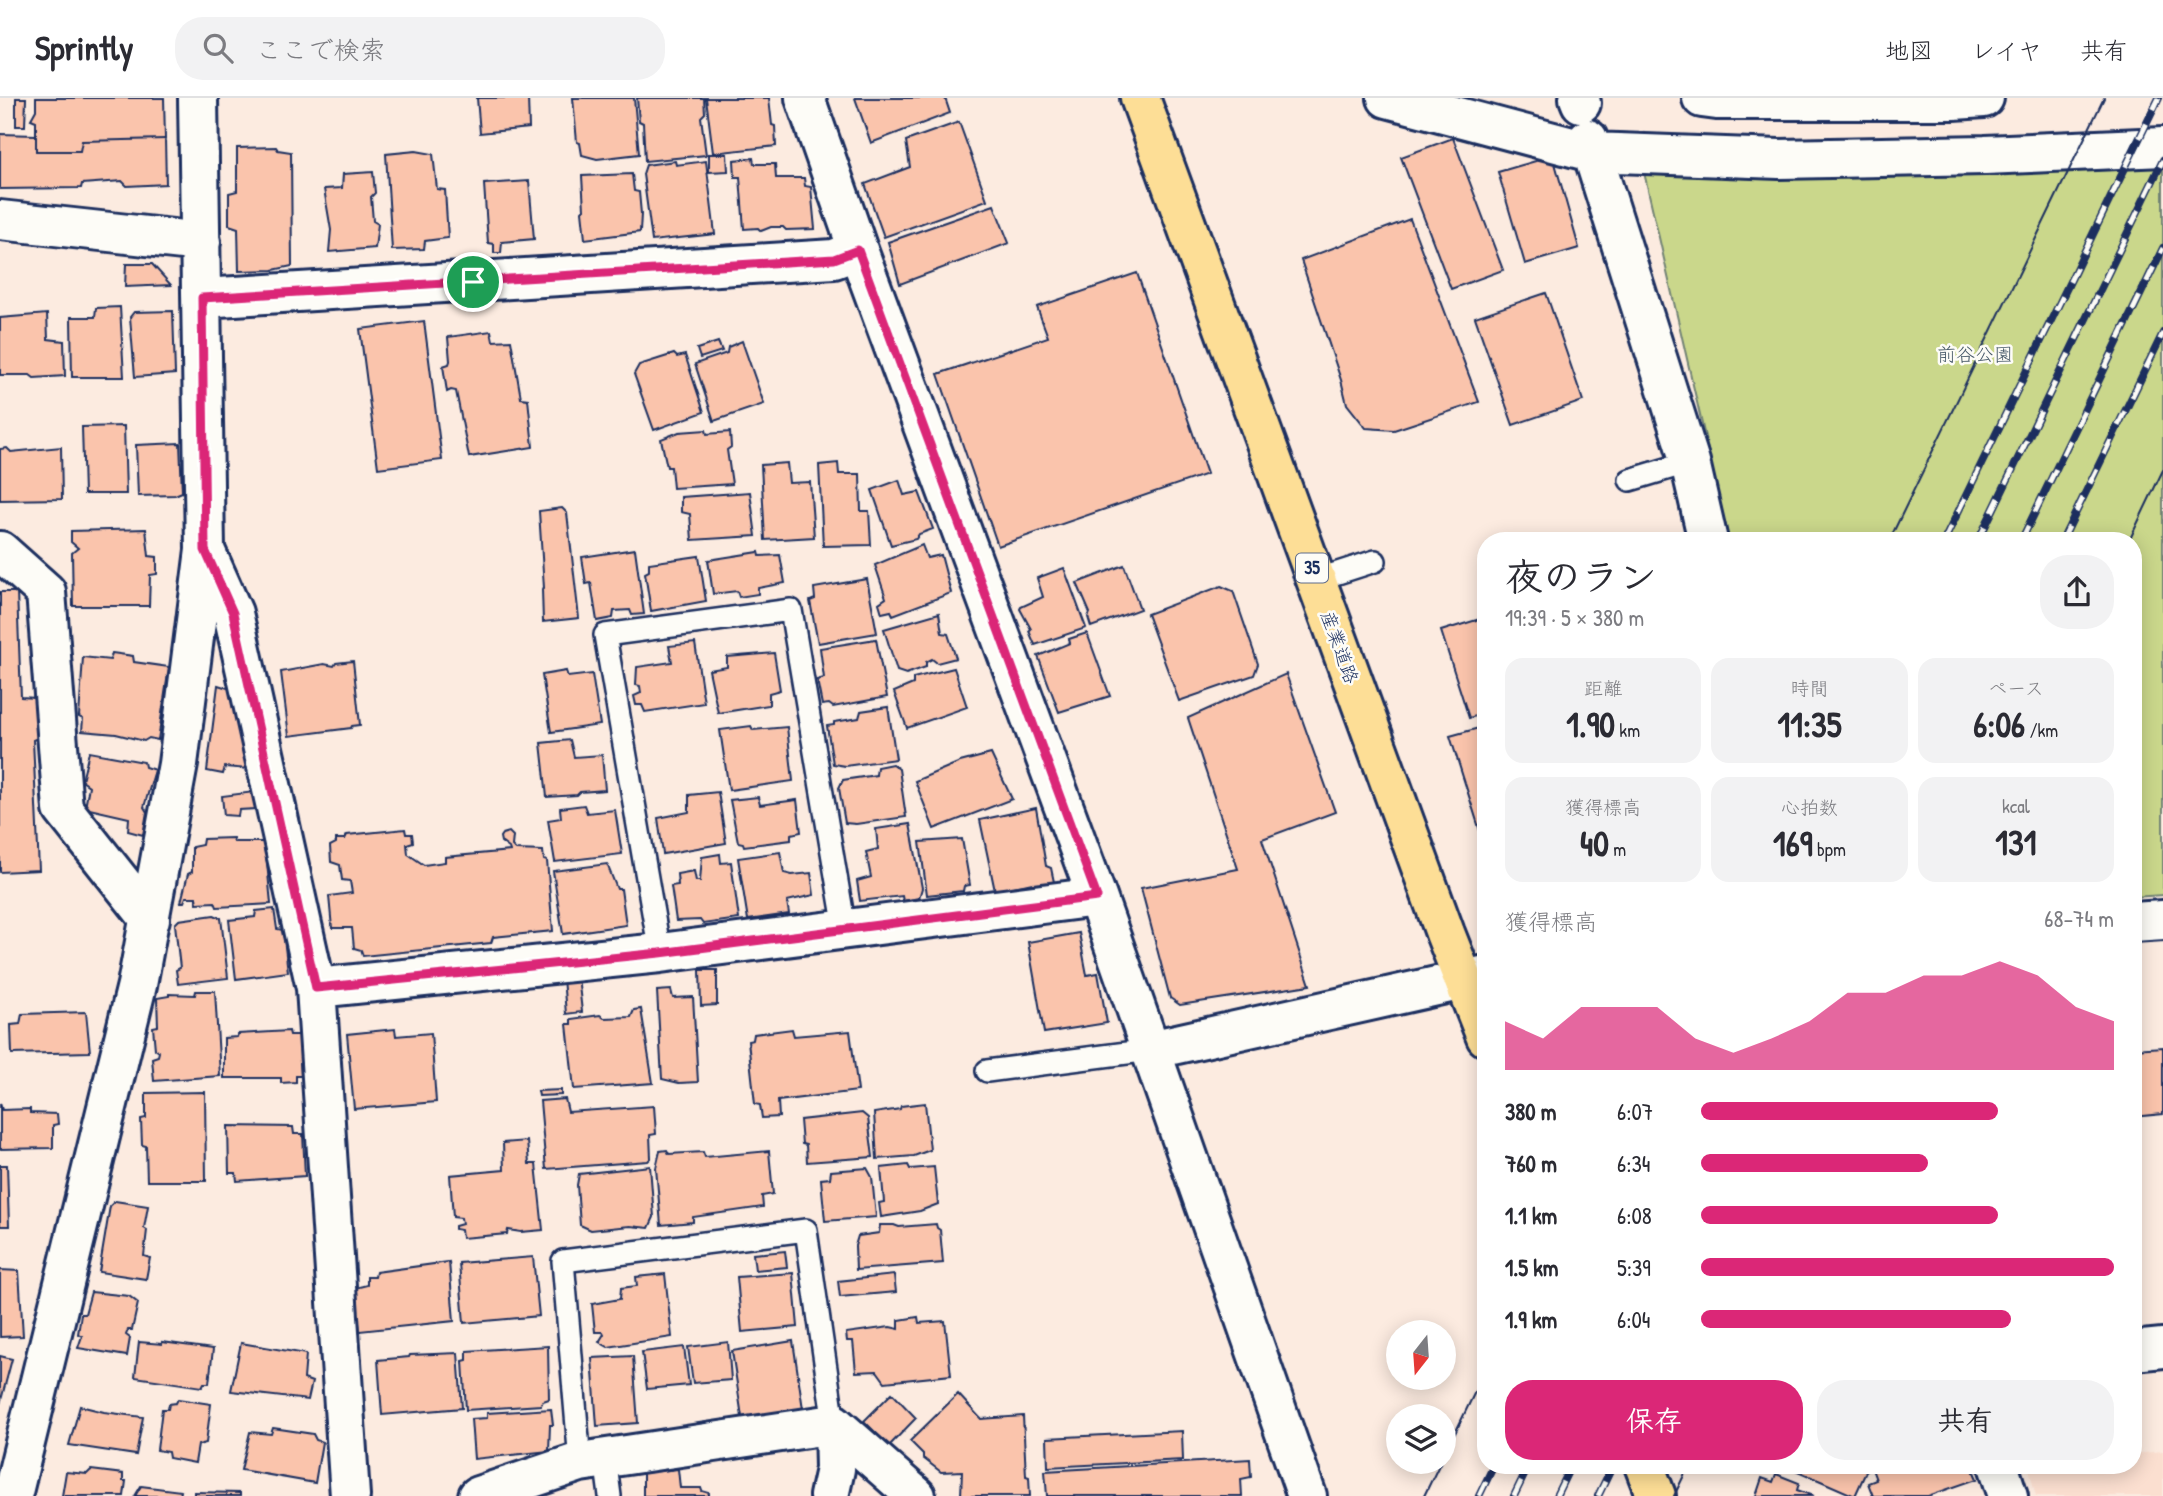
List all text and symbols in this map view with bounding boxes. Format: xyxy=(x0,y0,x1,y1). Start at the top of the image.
search box xyxy=(175,17,665,80)
text: Sprintly xyxy=(35,26,133,70)
icon: search xyxy=(199,29,237,67)
text: ここで検索 xyxy=(255,32,385,67)
text: 地図 xyxy=(1885,34,1933,66)
text: レイヤ xyxy=(1971,34,2042,66)
text: 共有 xyxy=(2080,34,2128,66)
pin xyxy=(443,252,503,312)
icon: arrive xyxy=(454,263,492,301)
park label: 前谷公園 xyxy=(1937,341,2013,367)
text: 夜のラン xyxy=(1505,550,1657,602)
road number: 35 xyxy=(1296,554,1328,582)
button: share xyxy=(2040,555,2114,629)
text: 19:39 · 5 × 380 m xyxy=(1505,602,1644,633)
street label: 産業道路 xyxy=(1315,607,1365,687)
text: 距離 xyxy=(1584,675,1622,701)
text: 時間 xyxy=(1790,675,1829,701)
text: ペース xyxy=(1988,675,2044,701)
text: 1.90 xyxy=(1566,701,1615,748)
text: 11:35 xyxy=(1777,701,1842,748)
text: 6:06 xyxy=(1973,701,2025,748)
text: km xyxy=(1615,717,1640,743)
text: /km xyxy=(2025,717,2058,743)
text: kcal xyxy=(2002,793,2030,819)
text: 獲得標高 xyxy=(1565,794,1641,820)
text: 心拍数 xyxy=(1781,794,1838,820)
text: 131 xyxy=(1995,819,2036,866)
text: 40 xyxy=(1580,820,1609,867)
text: 169 xyxy=(1773,820,1813,867)
text: m xyxy=(1609,836,1626,862)
text: bpm xyxy=(1813,836,1846,862)
text: 68–74 m xyxy=(2044,903,2114,934)
text: 獲得標高 xyxy=(1505,906,1597,937)
text: 380 m xyxy=(1505,1096,1557,1127)
text: 6:07 xyxy=(1617,1096,1653,1127)
text: 760 m xyxy=(1505,1148,1557,1179)
text: 6:34 xyxy=(1617,1148,1650,1179)
text: 1.1 km xyxy=(1505,1200,1557,1231)
text: 6:08 xyxy=(1617,1200,1652,1231)
text: 1.5 km xyxy=(1505,1252,1558,1283)
text: 5:39 xyxy=(1617,1252,1651,1283)
text: 1.9 km xyxy=(1505,1304,1557,1335)
text: 6:04 xyxy=(1617,1304,1650,1335)
north arrow xyxy=(1386,1320,1456,1390)
map controls xyxy=(1386,1320,1456,1474)
button: 保存 xyxy=(1505,1380,1803,1460)
button: 共有 xyxy=(1817,1380,2114,1460)
button: layers xyxy=(1386,1404,1456,1474)

